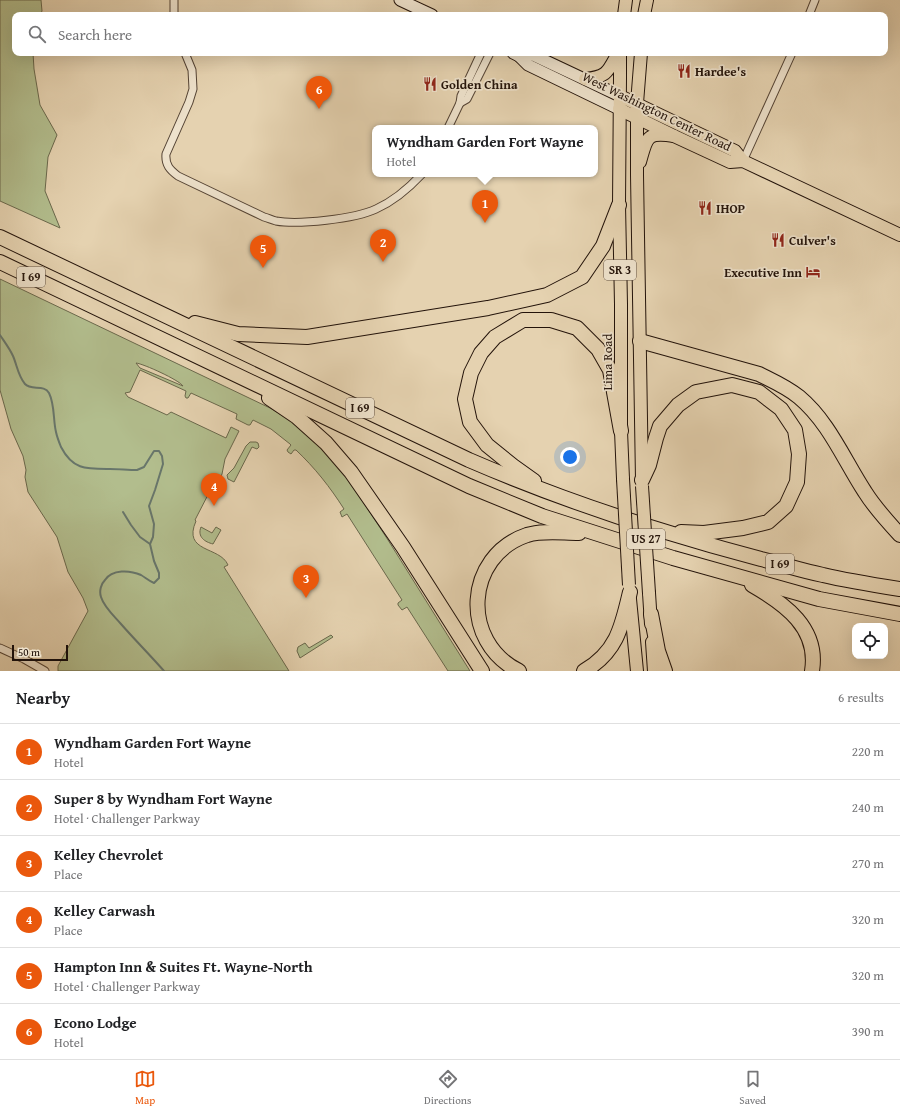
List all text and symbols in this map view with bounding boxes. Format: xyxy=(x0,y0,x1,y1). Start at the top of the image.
search box xyxy=(12,12,888,56)
icon: search xyxy=(26,23,48,45)
text: Search here xyxy=(58,24,132,45)
place label: Hardee's xyxy=(695,62,746,81)
restaurant icon: Hardee's xyxy=(676,63,692,79)
street label: West Washington Center Road xyxy=(579,67,735,156)
place label: Golden China xyxy=(441,75,518,94)
pin: 6 xyxy=(306,76,332,109)
restaurant icon: Golden China xyxy=(422,76,438,92)
popup xyxy=(372,125,598,177)
text: Wyndham Garden Fort Wayne xyxy=(386,131,584,152)
text: Hotel xyxy=(386,152,416,171)
pin: 1 xyxy=(472,190,498,223)
place label: IHOP xyxy=(716,199,746,218)
restaurant icon: IHOP xyxy=(697,200,713,216)
pin: 2 xyxy=(370,229,396,262)
place label: Culver's xyxy=(789,231,836,250)
restaurant icon: Culver's xyxy=(770,232,786,248)
pin: 5 xyxy=(250,235,276,268)
road number: SR 3 xyxy=(604,260,636,280)
place label: Executive Inn xyxy=(724,263,802,282)
hotel icon: Executive Inn xyxy=(805,264,821,280)
road number: I 69 xyxy=(17,267,45,287)
street label: Lima Road xyxy=(598,334,617,390)
road number: I 69 xyxy=(346,398,374,418)
your location xyxy=(560,447,580,467)
pin: 4 xyxy=(201,473,227,506)
road number: US 27 xyxy=(627,529,665,549)
road number: I 69 xyxy=(766,554,794,574)
pin: 3 xyxy=(293,565,319,598)
map controls xyxy=(852,623,888,659)
button: locate xyxy=(852,623,888,659)
scale bar xyxy=(12,643,68,662)
text: 50 m xyxy=(18,644,40,660)
text: Nearby xyxy=(16,685,70,710)
text: 6 results xyxy=(838,688,884,707)
text: Wyndham Garden Fort Wayne xyxy=(54,732,251,753)
text: 1 xyxy=(26,742,32,761)
text: 220 m xyxy=(852,742,884,761)
text: Hotel xyxy=(54,753,84,772)
text: Super 8 by Wyndham Fort Wayne xyxy=(54,788,272,809)
text: 2 xyxy=(26,798,32,817)
text: 240 m xyxy=(852,798,884,817)
text: Hotel · Challenger Parkway xyxy=(54,809,200,828)
text: Kelley Chevrolet xyxy=(54,844,163,865)
text: 3 xyxy=(26,854,32,873)
text: 270 m xyxy=(852,854,884,873)
text: Place xyxy=(54,865,83,884)
text: Kelley Carwash xyxy=(54,900,155,921)
text: 4 xyxy=(26,910,32,929)
text: 320 m xyxy=(852,910,884,929)
text: Place xyxy=(54,921,83,940)
text: Hampton Inn & Suites Ft. Wayne-North xyxy=(54,956,313,977)
text: 5 xyxy=(26,966,32,985)
text: 320 m xyxy=(852,966,884,985)
text: Hotel · Challenger Parkway xyxy=(54,977,200,996)
text: Econo Lodge xyxy=(54,1012,137,1033)
text: 6 xyxy=(26,1022,32,1041)
text: 390 m xyxy=(852,1022,884,1041)
text: Hotel xyxy=(54,1033,84,1052)
tab: Map xyxy=(134,1068,156,1108)
tab: Directions xyxy=(424,1068,471,1108)
tab: Saved xyxy=(739,1068,766,1108)

